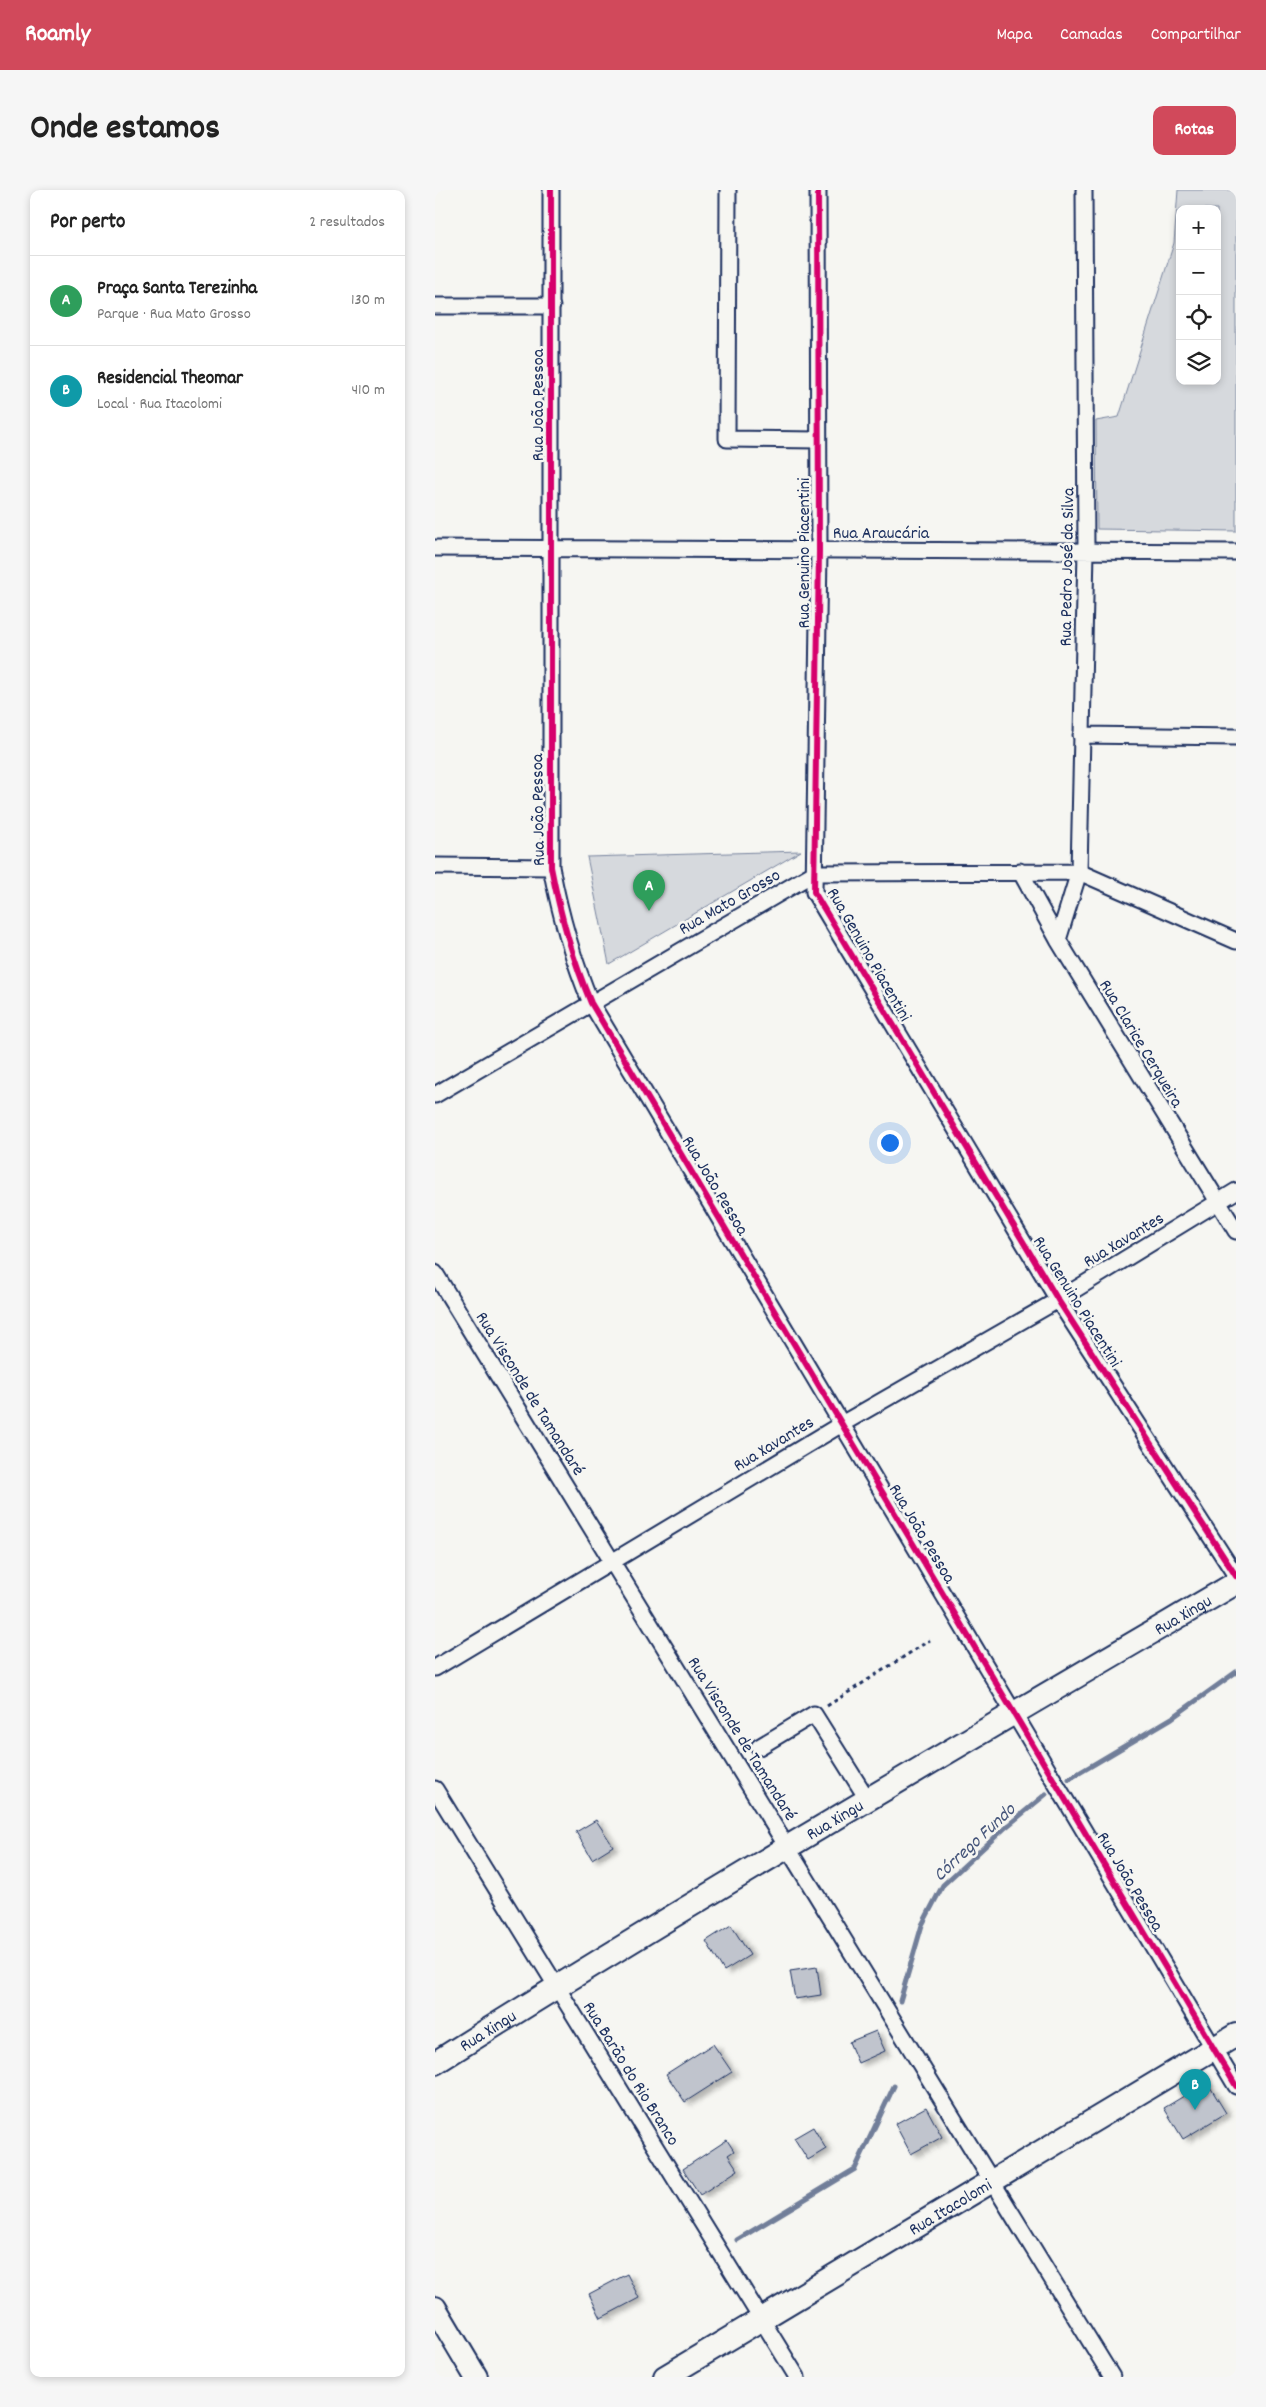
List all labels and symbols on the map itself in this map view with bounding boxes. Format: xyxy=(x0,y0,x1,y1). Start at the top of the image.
street label: Rua João Pessoa xyxy=(527,348,552,461)
street label: Rua Genuino Piacentini xyxy=(793,478,818,628)
street label: Rua Pedro José da Silva xyxy=(1055,487,1082,647)
street label: Rua Araucária xyxy=(833,522,930,547)
street label: Rua João Pessoa xyxy=(526,753,553,866)
street label: Rua Mato Grosso xyxy=(675,864,786,942)
pin: A xyxy=(633,870,665,911)
street label: Rua Genuino Piacentini xyxy=(819,884,916,1027)
street label: Rua Clarice Cerqueira xyxy=(1092,975,1188,1114)
your location xyxy=(877,1130,903,1156)
street label: Rua João Pessoa xyxy=(674,1132,754,1241)
street label: Rua Xavantes xyxy=(1079,1207,1169,1275)
street label: Rua Genuino Piacentini xyxy=(1025,1232,1126,1373)
street label: Rua Visconde de Tamandaré xyxy=(468,1307,590,1481)
street label: Rua Xavantes xyxy=(729,1411,819,1479)
street label: Rua João Pessoa xyxy=(881,1480,961,1589)
street label: Rua Xingu xyxy=(1151,1590,1217,1643)
street label: Rua Visconde de Tamandaré xyxy=(680,1652,802,1826)
street label: Rua Xingu xyxy=(802,1795,869,1848)
water label: Córrego Fundo xyxy=(928,1797,1024,1889)
street label: Rua João Pessoa xyxy=(1089,1828,1169,1937)
street label: Rua Barão do Rio Branco xyxy=(575,1997,684,2151)
street label: Rua Xingu xyxy=(456,2005,522,2059)
pin: B xyxy=(1179,2069,1211,2110)
street label: Rua Itacolomi xyxy=(905,2174,997,2243)

